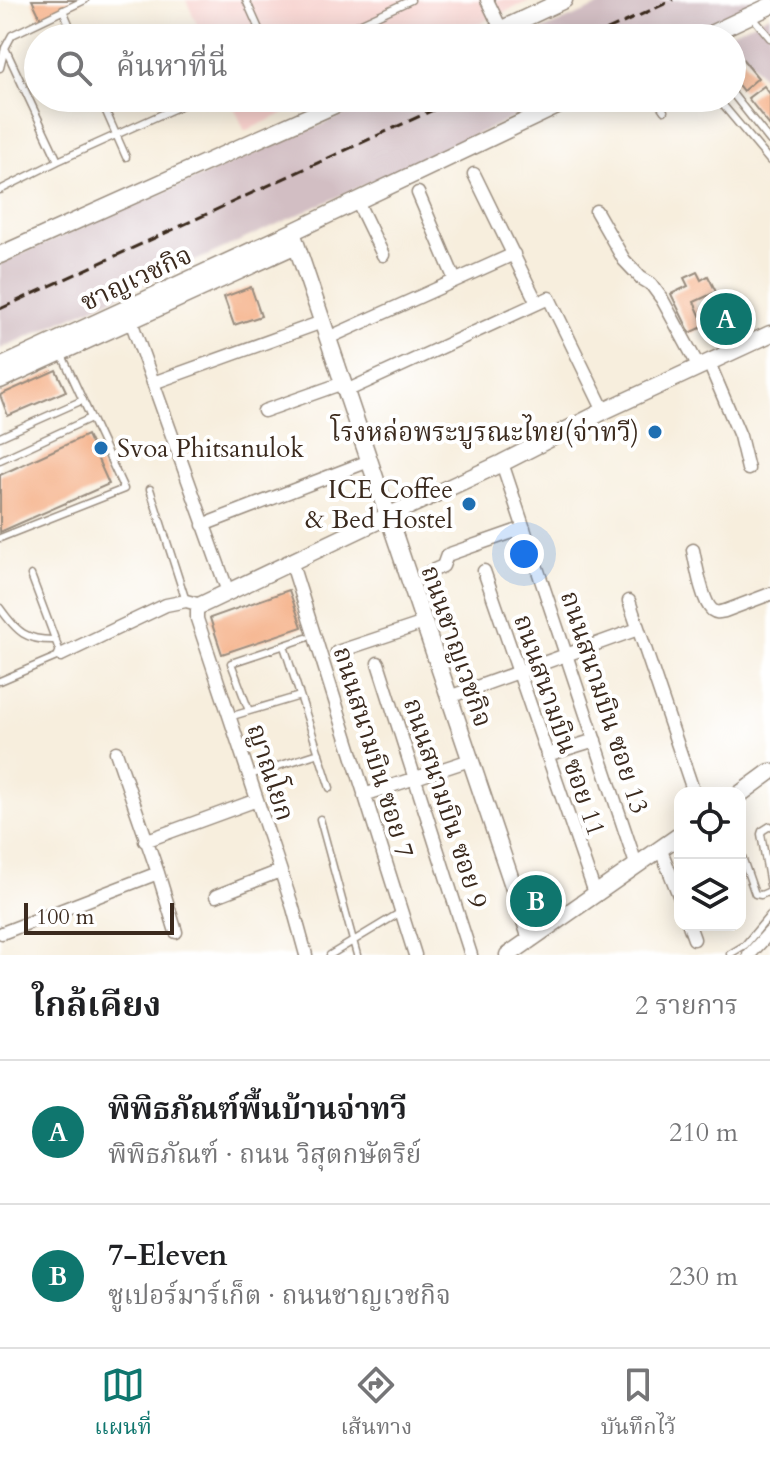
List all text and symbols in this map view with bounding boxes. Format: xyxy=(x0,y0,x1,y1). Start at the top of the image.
search box xyxy=(24,24,746,112)
icon: search xyxy=(52,46,96,90)
text: ค้นหาที่นี่ xyxy=(116,46,228,87)
street label: ชาญเวชกิจ xyxy=(75,237,197,319)
pin: A xyxy=(700,289,752,349)
place label: โรงหล่อพระบูรณะไทย(จ่าทวี) xyxy=(330,414,639,450)
marker: โรงหล่อพระบูรณะไทย(จ่าทวี) xyxy=(646,423,664,441)
place label: Svoa Phitsanulok xyxy=(117,431,304,466)
marker: Svoa Phitsanulok xyxy=(92,439,110,457)
place label: ICE Coffee & Bed Hostel xyxy=(305,472,453,537)
marker: ICE Coffee & Bed Hostel xyxy=(460,495,478,513)
your location xyxy=(504,534,544,574)
street label: ถนนชาญเวชกิจ xyxy=(412,561,501,732)
street label: ถนนสนามบิน ซอย 13 xyxy=(552,586,657,818)
street label: ถนนสนามบิน ซอย 11 xyxy=(505,610,614,841)
street label: ถนนสนามบิน ซอย 7 xyxy=(325,642,422,862)
street label: ถนนสนามบิน ซอย 9 xyxy=(395,694,496,913)
street label: ญาณโยก xyxy=(238,719,304,825)
map controls xyxy=(674,787,746,931)
button: locate xyxy=(674,787,746,859)
button: layers xyxy=(674,859,746,931)
pin: B xyxy=(510,871,562,931)
scale bar xyxy=(24,899,174,935)
text: 100 m xyxy=(36,902,94,932)
text: ใกล้เคียง xyxy=(32,982,161,1028)
text: 2 รายการ xyxy=(635,988,738,1023)
text: พิพิธภัณฑ์พื้นบ้านจ่าทวี xyxy=(108,1089,407,1130)
text: A xyxy=(48,1115,68,1150)
text: 210 m xyxy=(669,1115,738,1150)
text: พิพิธภัณฑ์ · ถนน วิสุตกษัตริย์ xyxy=(108,1137,421,1172)
text: 7-Eleven xyxy=(108,1235,227,1276)
text: B xyxy=(49,1259,67,1294)
text: 230 m xyxy=(669,1259,738,1294)
text: ซูเปอร์มาร์เก็ต · ถนนชาญเวชกิจ xyxy=(108,1278,451,1313)
tab: แผนที่ xyxy=(94,1363,152,1446)
tab: เส้นทาง xyxy=(341,1363,412,1446)
tab: บันทึกไว้ xyxy=(601,1363,676,1446)

